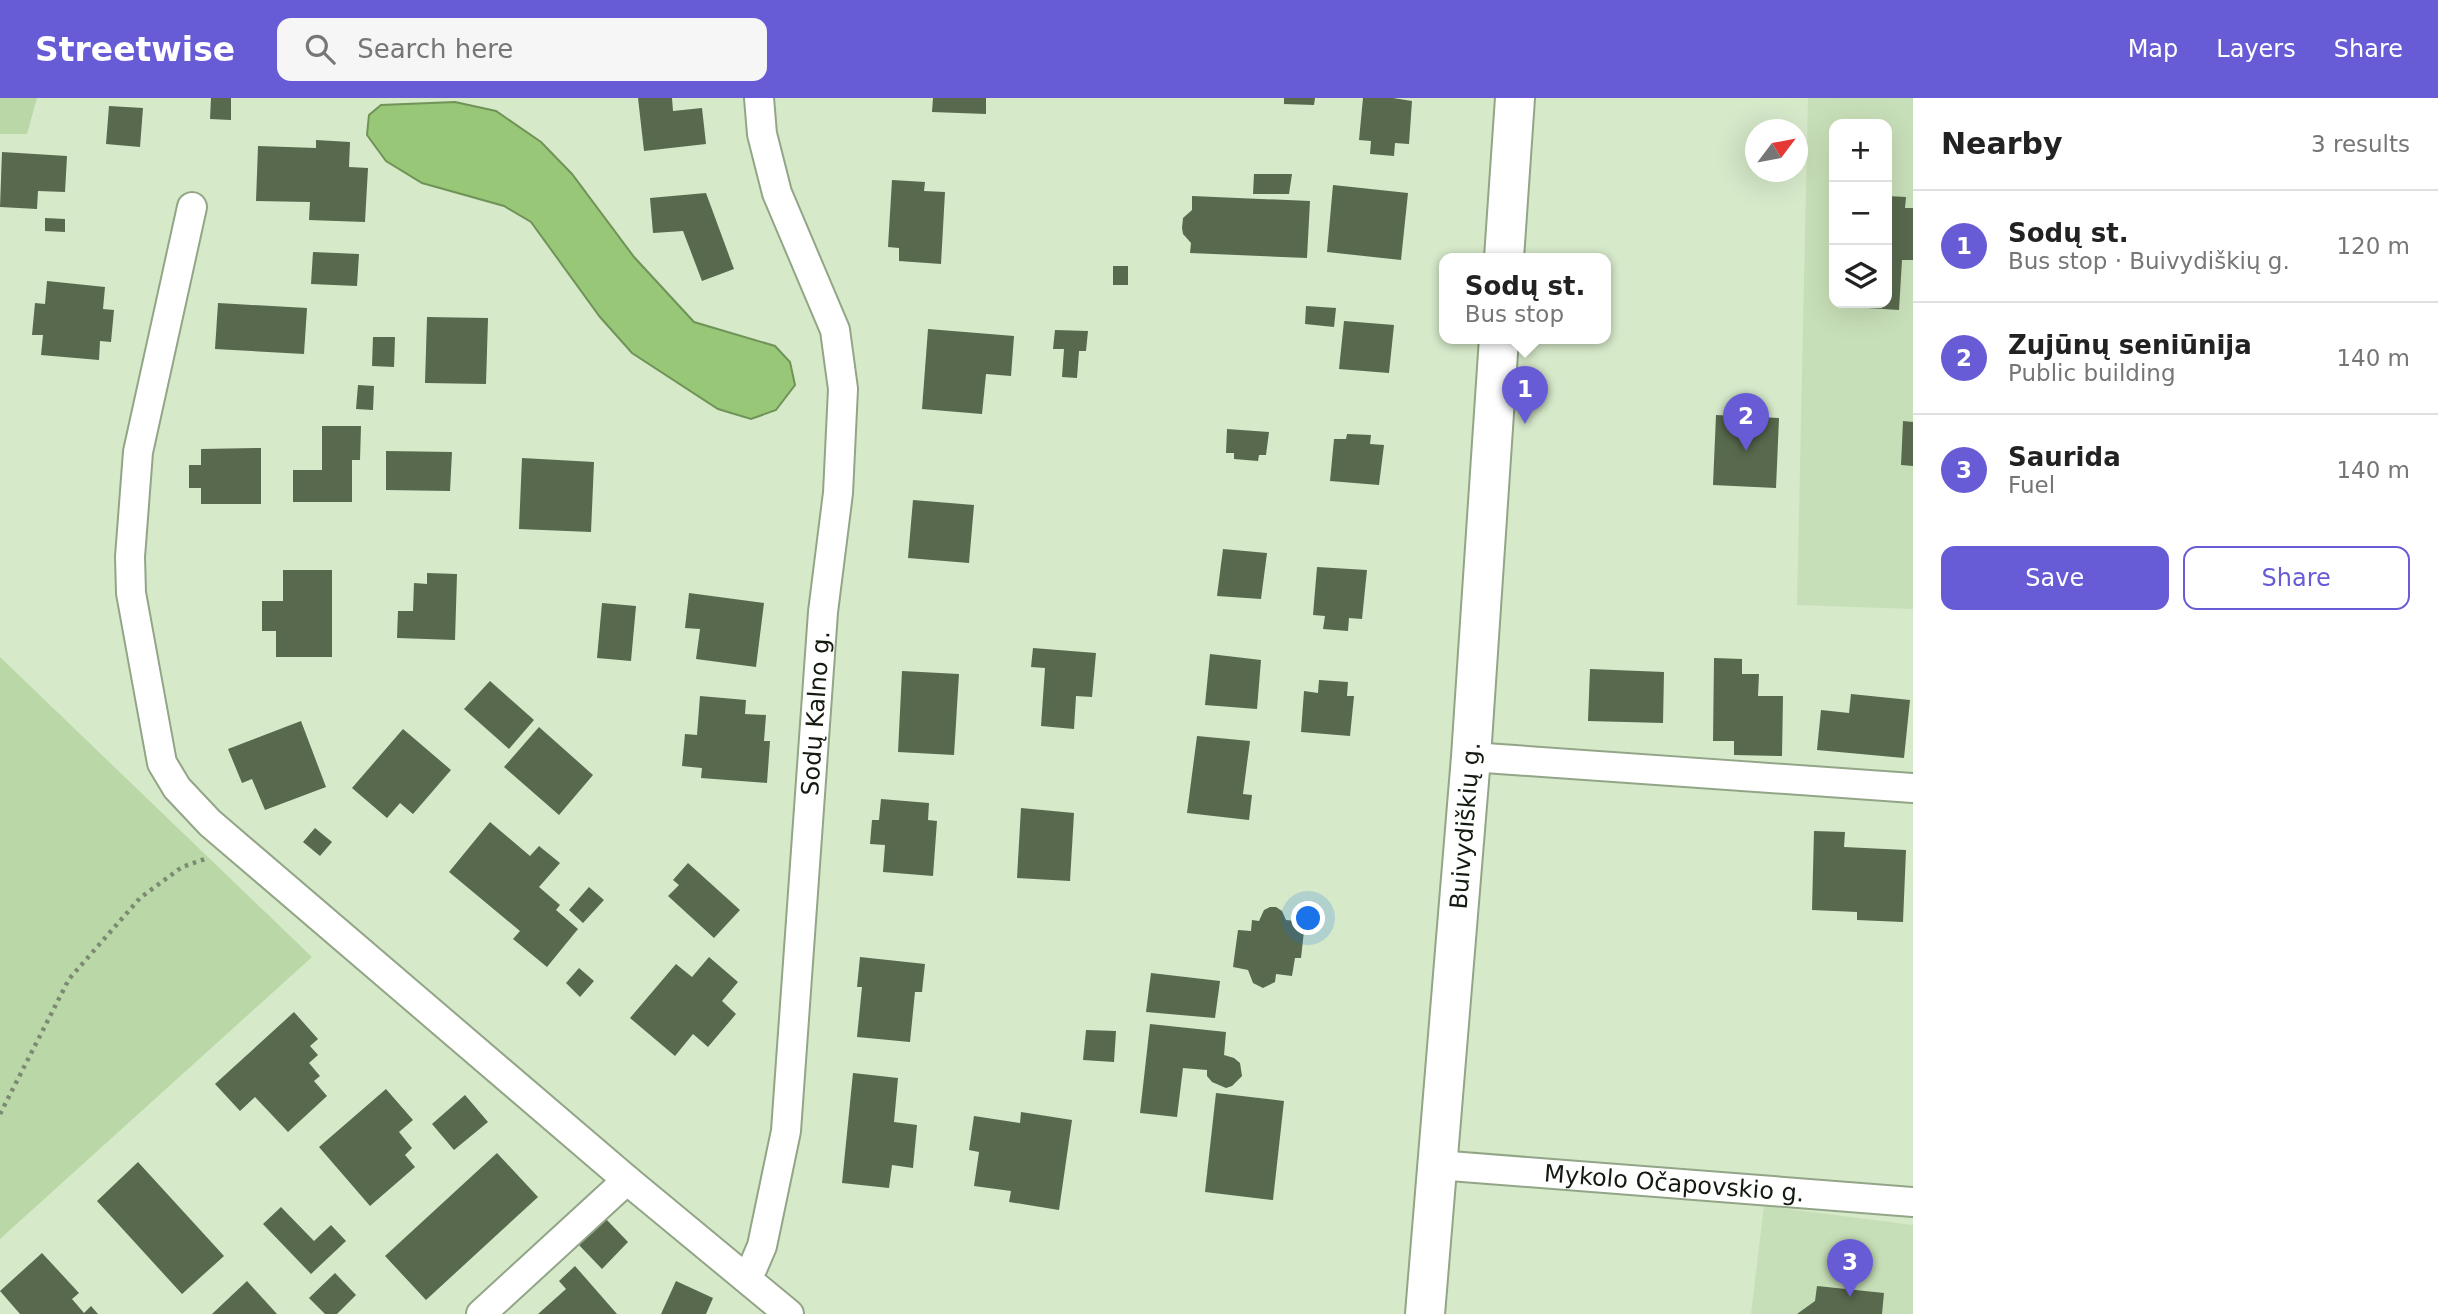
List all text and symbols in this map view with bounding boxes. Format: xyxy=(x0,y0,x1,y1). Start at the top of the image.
search box xyxy=(277,18,767,81)
text: Streetwise xyxy=(35,30,235,69)
icon: search xyxy=(301,30,339,68)
text: Search here xyxy=(357,34,513,64)
text: Map xyxy=(2128,35,2178,63)
text: Layers xyxy=(2216,35,2296,63)
text: Share xyxy=(2334,35,2403,63)
north arrow xyxy=(1745,119,1808,182)
map controls xyxy=(1829,119,1892,308)
button: + xyxy=(1829,119,1892,182)
text: Nearby xyxy=(1941,126,2063,161)
text: 3 results xyxy=(2311,131,2410,157)
button: − xyxy=(1829,182,1892,245)
text: Sodų st. xyxy=(2008,218,2129,248)
text: 1 xyxy=(1956,233,1972,259)
text: 120 m xyxy=(2336,233,2410,259)
button: layers xyxy=(1829,245,1892,308)
text: Bus stop · Buivydiškių g. xyxy=(2008,248,2290,274)
popup xyxy=(1439,253,1611,344)
text: Sodų st. xyxy=(1465,271,1585,301)
text: Bus stop xyxy=(1465,301,1564,327)
text: Zujūnų seniūnija xyxy=(2008,330,2252,360)
text: 2 xyxy=(1956,345,1972,371)
text: 140 m xyxy=(2336,345,2410,371)
text: Public building xyxy=(2008,360,2176,386)
pin: 1 xyxy=(1502,366,1548,424)
pin: 2 xyxy=(1723,393,1769,451)
text: Saurida xyxy=(2008,442,2121,472)
text: 3 xyxy=(1956,457,1972,483)
text: 140 m xyxy=(2336,457,2410,483)
text: Fuel xyxy=(2008,472,2055,498)
button: Save xyxy=(1941,546,2169,610)
button: Share xyxy=(2183,546,2410,610)
street label: Sodų Kalno g. xyxy=(796,630,836,797)
street label: Buivydiškių g. xyxy=(1444,741,1486,910)
your location xyxy=(1291,901,1325,935)
street label: Mykolo Očapovskio g. xyxy=(1543,1159,1805,1208)
pin: 3 xyxy=(1827,1239,1873,1297)

